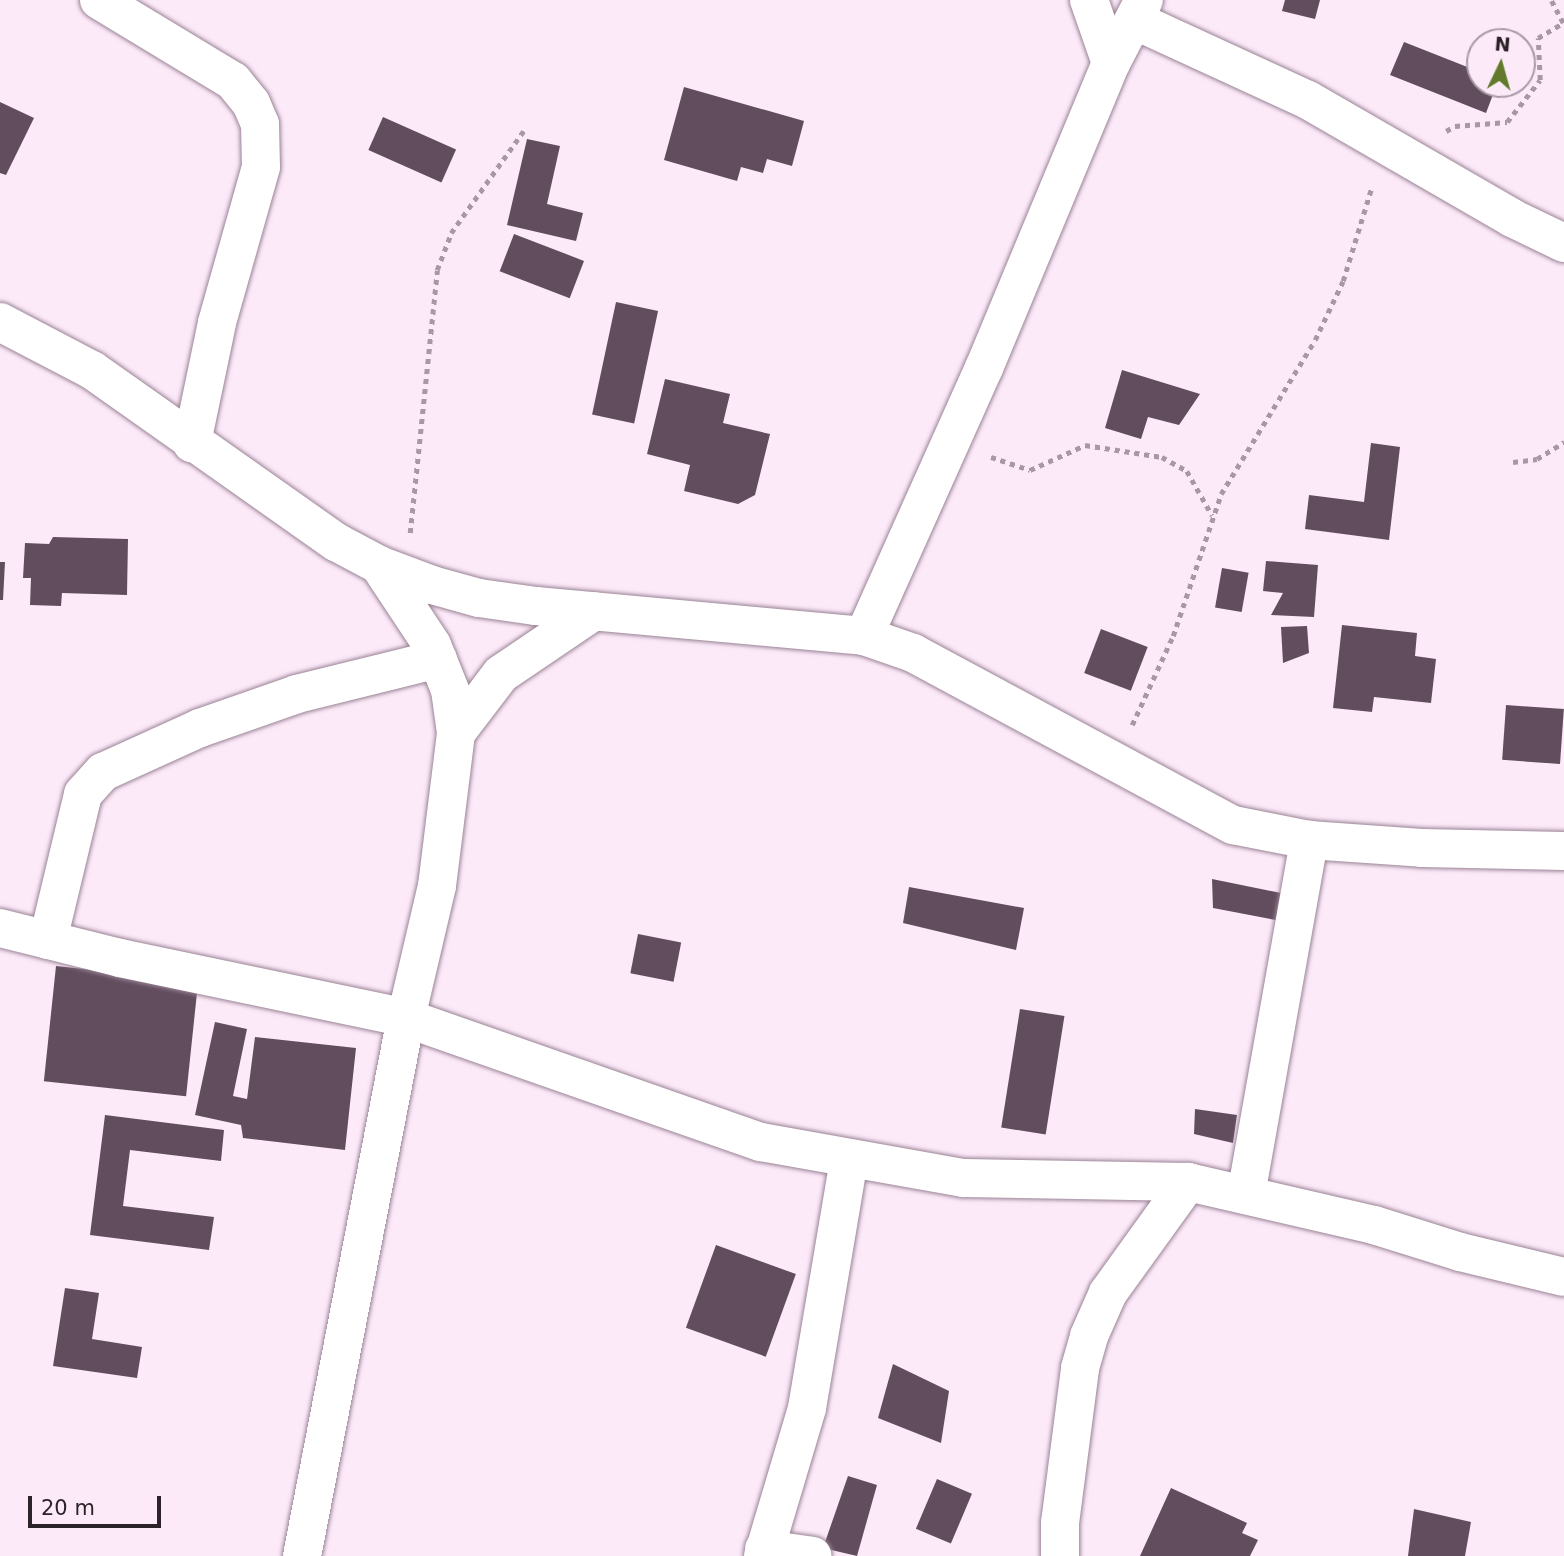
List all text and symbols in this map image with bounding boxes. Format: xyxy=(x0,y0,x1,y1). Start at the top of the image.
north arrow xyxy=(1466,28,1536,98)
text: N xyxy=(1494,32,1512,56)
scale bar xyxy=(32,1482,164,1526)
text: 20 m xyxy=(41,1496,95,1520)

